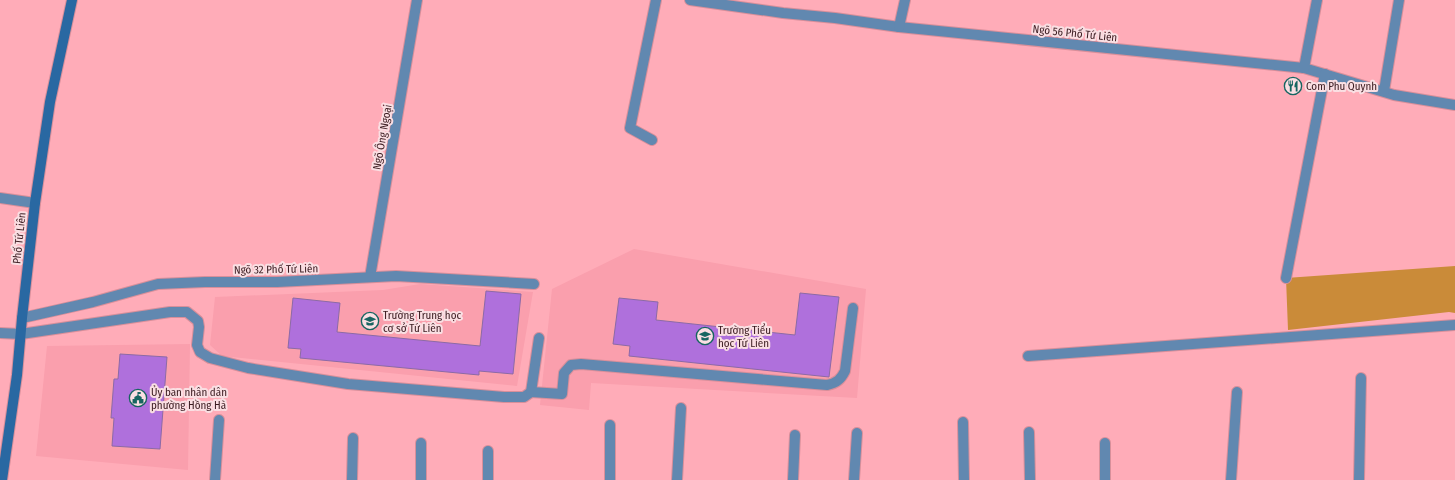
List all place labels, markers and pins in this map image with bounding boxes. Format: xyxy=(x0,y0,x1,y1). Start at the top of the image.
restaurant icon: Com Phu Quynh xyxy=(1283,76,1303,96)
place label: Com Phu Quynh xyxy=(1306,80,1377,93)
place label: Trường Trung học cơ sở Tứ Liên xyxy=(383,309,461,335)
school or university icon: Trường Trung học cơ sở Tứ Liên xyxy=(360,311,380,331)
place label: Trường Tiểu học Tứ Liên xyxy=(718,323,771,350)
school or university icon: Trường Tiểu học Tứ Liên xyxy=(695,326,715,346)
place label: Ủy ban nhân dân phường Hồng Hà xyxy=(151,385,227,412)
public building icon: Ủy ban nhân dân phường Hồng Hà xyxy=(128,388,148,408)

